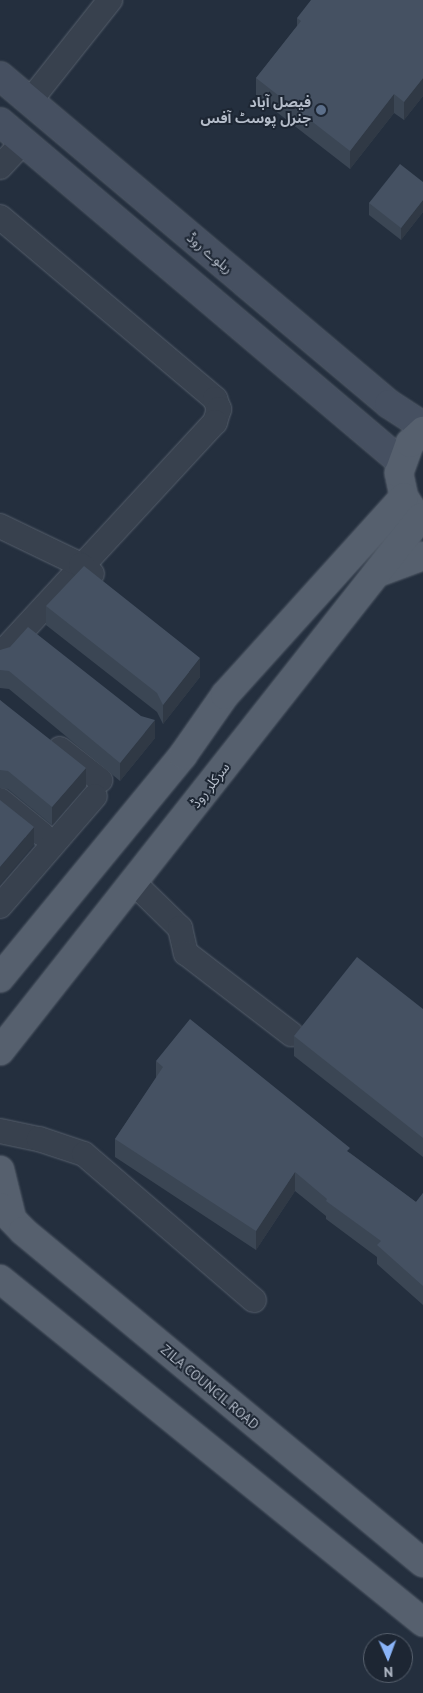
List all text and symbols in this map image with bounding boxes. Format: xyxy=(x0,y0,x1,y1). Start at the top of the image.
place label: فیصل آباد جنرل پوسٹ آفس xyxy=(200,94,311,126)
marker: فیصل آباد جنرل پوسٹ آفس xyxy=(315,104,327,116)
street label: ریلوے روڈ xyxy=(184,229,236,277)
street label: سرکلر روڈ xyxy=(187,759,233,811)
street label: ZILA COUNCIL ROAD xyxy=(157,1341,263,1433)
north arrow xyxy=(363,1633,413,1683)
text: N xyxy=(384,1663,393,1681)

